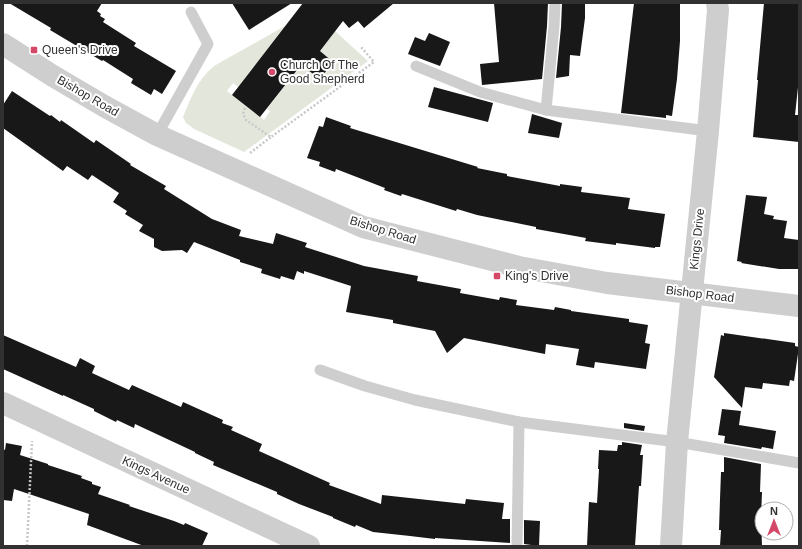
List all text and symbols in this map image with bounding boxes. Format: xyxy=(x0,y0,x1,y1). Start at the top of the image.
place label: Queen's Drive xyxy=(42,43,118,57)
marker: Queen's Drive xyxy=(29,45,39,55)
place label: Church Of The Good Shepherd xyxy=(280,58,365,86)
marker: Church Of The Good Shepherd xyxy=(267,67,277,77)
street label: Bishop Road xyxy=(55,73,121,119)
street label: Kings Drive xyxy=(687,207,707,270)
street label: Bishop Road xyxy=(348,213,418,247)
place label: King's Drive xyxy=(505,269,569,283)
marker: King's Drive xyxy=(492,271,502,281)
street label: Bishop Road xyxy=(665,283,735,305)
street label: Kings Avenue xyxy=(120,453,192,497)
north arrow xyxy=(754,501,794,541)
text: N xyxy=(770,505,778,517)

